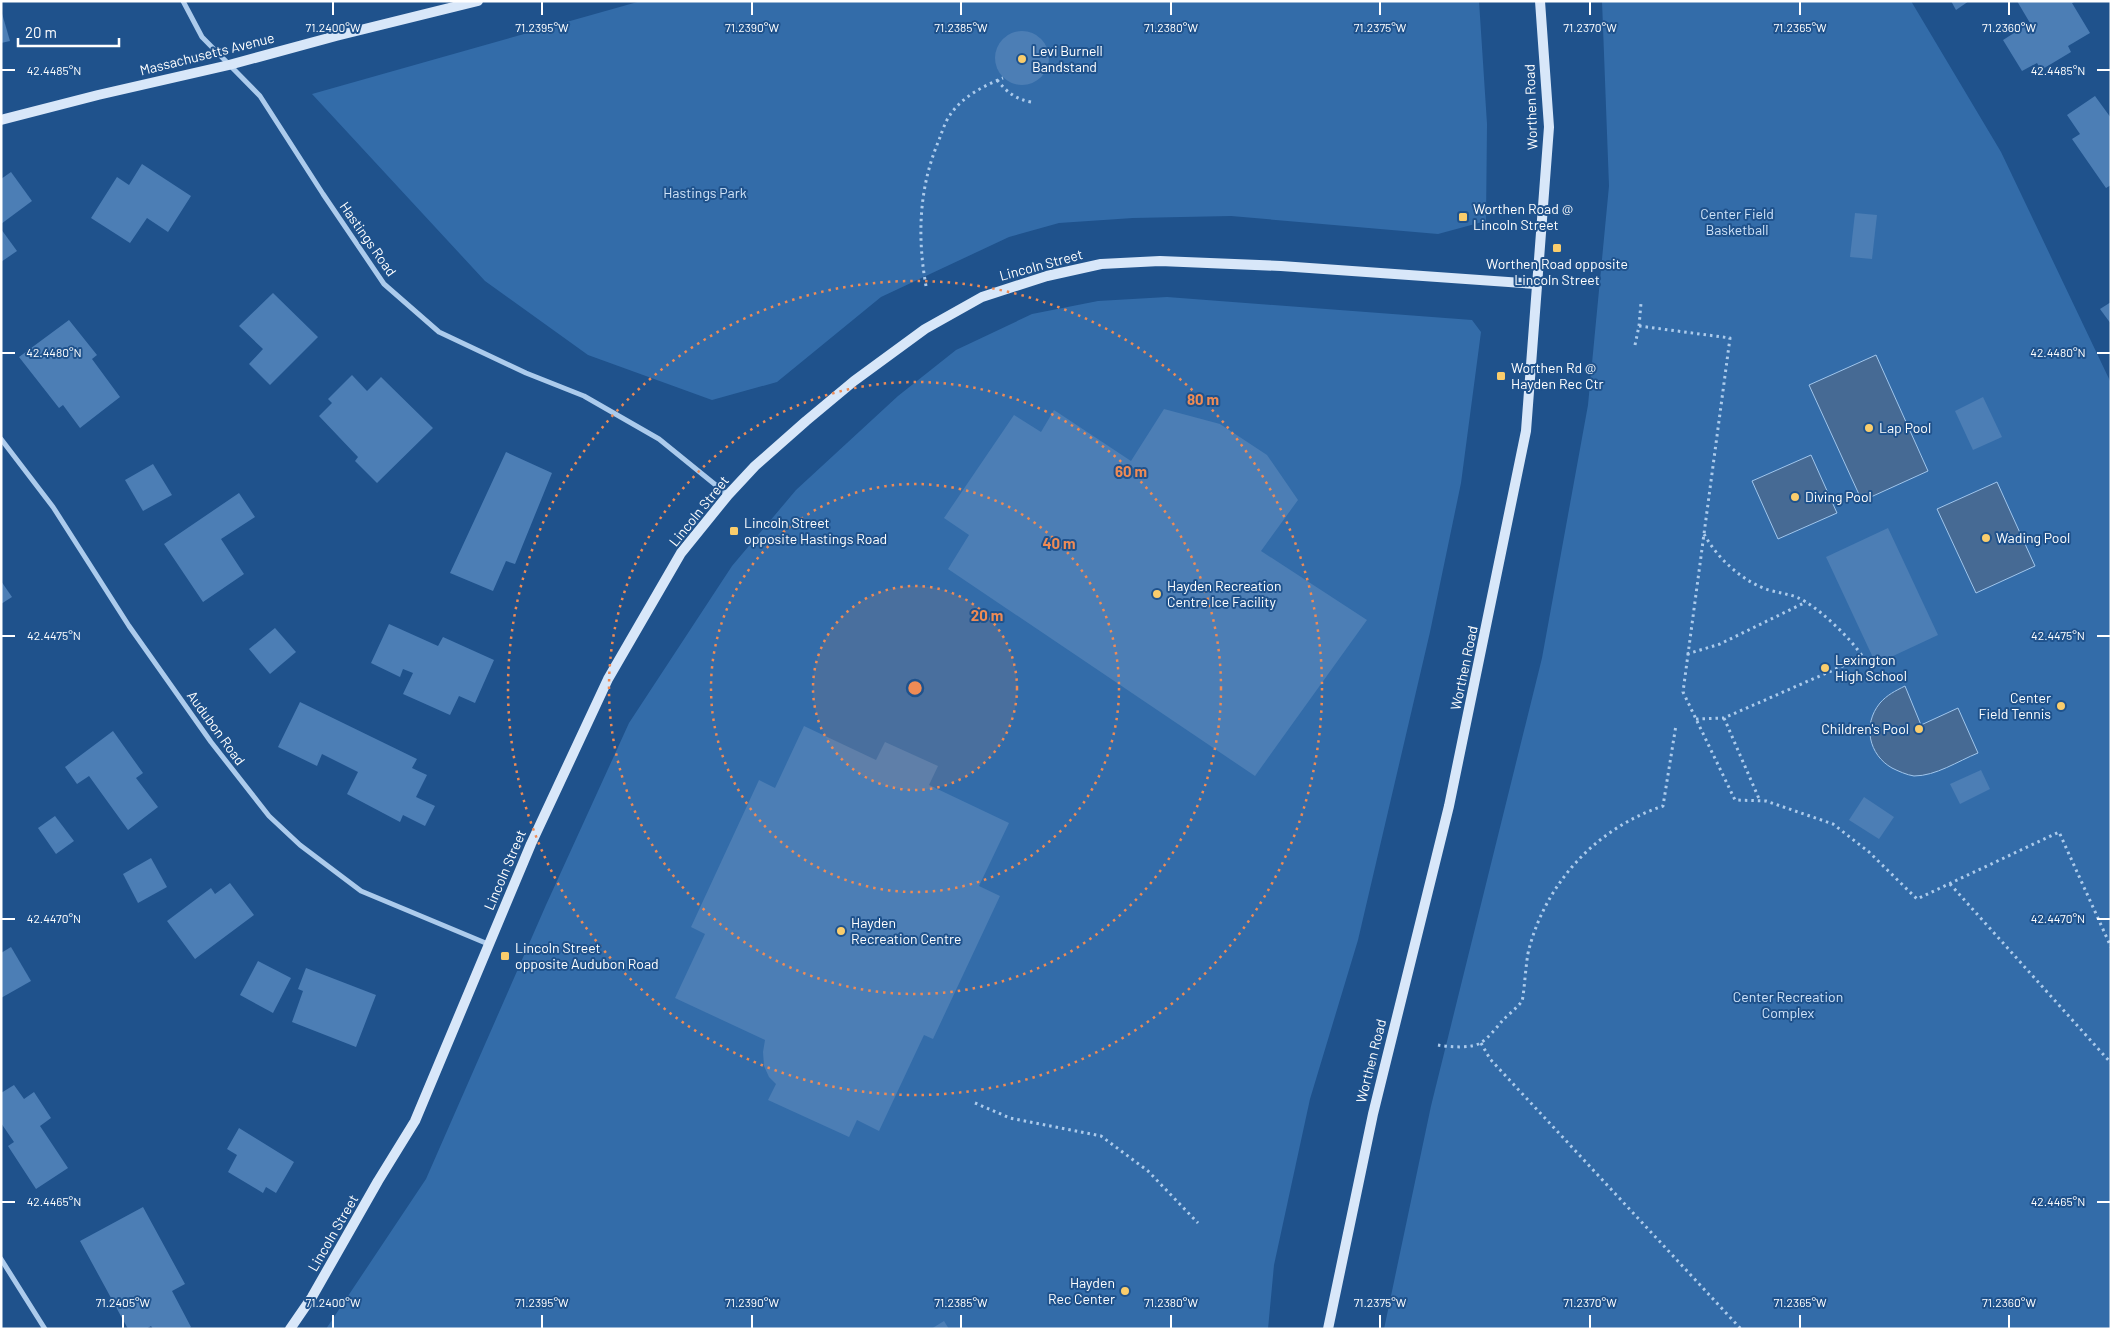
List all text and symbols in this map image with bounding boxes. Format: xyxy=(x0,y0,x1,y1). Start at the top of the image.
scale bar xyxy=(18,15,119,47)
text: 71.2400°W xyxy=(306,20,361,34)
text: 71.2395°W xyxy=(515,20,569,34)
text: 71.2390°W xyxy=(725,20,779,34)
text: 71.2385°W xyxy=(934,20,988,34)
text: 71.2380°W xyxy=(1144,20,1198,34)
text: 71.2375°W xyxy=(1354,20,1407,34)
text: 71.2370°W xyxy=(1563,20,1617,34)
text: 71.2365°W xyxy=(1773,20,1827,34)
text: 71.2360°W xyxy=(1982,20,2036,34)
text: 20 m xyxy=(25,23,57,41)
street label: Massachusetts Avenue xyxy=(138,29,276,78)
place label: Levi Burnell Bandstand xyxy=(1032,42,1103,75)
marker: Levi Burnell Bandstand xyxy=(1016,53,1028,65)
text: 42.4485°N xyxy=(27,63,81,77)
text: 42.4485°N xyxy=(2031,63,2085,77)
street label: Worthen Road xyxy=(1521,64,1540,150)
park label: Hastings Park xyxy=(663,184,747,201)
street label: Hastings Road xyxy=(336,198,400,279)
place label: Worthen Road @ Lincoln Street xyxy=(1473,200,1573,233)
park label: Center Field Basketball xyxy=(1700,205,1774,238)
marker: Worthen Road @ Lincoln Street xyxy=(1457,211,1469,223)
marker: Worthen Road opposite Lincoln Street xyxy=(1551,242,1563,254)
street label: Lincoln Street xyxy=(997,245,1084,284)
place label: Worthen Road opposite Lincoln Street xyxy=(1486,255,1628,288)
text: 42.4480°N xyxy=(26,345,82,359)
text: 42.4480°N xyxy=(2030,345,2086,359)
place label: Worthen Rd @ Hayden Rec Ctr xyxy=(1511,359,1604,392)
marker: Worthen Rd @ Hayden Rec Ctr xyxy=(1495,370,1507,382)
text: 80 m xyxy=(1187,390,1219,408)
place label: Lap Pool xyxy=(1879,419,1931,436)
marker: Lap Pool xyxy=(1863,422,1875,434)
text: 60 m xyxy=(1115,462,1147,480)
street label: Lincoln Street xyxy=(665,472,732,549)
place label: Diving Pool xyxy=(1805,488,1872,505)
marker: Diving Pool xyxy=(1789,491,1801,503)
place label: Lincoln Street opposite Hastings Road xyxy=(744,514,887,547)
marker: Lincoln Street opposite Hastings Road xyxy=(728,525,740,537)
place label: Wading Pool xyxy=(1996,529,2070,546)
marker: Wading Pool xyxy=(1980,532,1992,544)
text: 40 m xyxy=(1042,534,1076,552)
place label: Hayden Recreation Centre Ice Facility xyxy=(1167,577,1282,610)
marker: Hayden Recreation Centre Ice Facility xyxy=(1151,588,1163,600)
text: 20 m xyxy=(971,606,1003,624)
street label: Worthen Road xyxy=(1446,624,1481,712)
text: 42.4475°N xyxy=(27,628,81,642)
text: 42.4475°N xyxy=(2031,628,2085,642)
place label: Lexington High School xyxy=(1835,651,1907,684)
marker: Lexington High School xyxy=(1819,662,1831,674)
centre of rings xyxy=(906,679,924,697)
street label: Audubon Road xyxy=(184,687,249,768)
place label: Center Field Tennis xyxy=(1979,689,2051,722)
marker: Center Field Tennis xyxy=(2055,700,2067,712)
place label: Children's Pool xyxy=(1821,720,1909,737)
marker: Children's Pool xyxy=(1913,723,1925,735)
street label: Lincoln Street xyxy=(480,827,529,913)
text: 42.4470°N xyxy=(27,911,81,925)
text: 42.4470°N xyxy=(2031,911,2085,925)
place label: Hayden Recreation Centre xyxy=(851,914,962,947)
marker: Hayden Recreation Centre xyxy=(835,925,847,937)
place label: Lincoln Street opposite Audubon Road xyxy=(515,939,659,972)
marker: Lincoln Street opposite Audubon Road xyxy=(499,950,511,962)
park label: Center Recreation Complex xyxy=(1733,988,1843,1021)
street label: Worthen Road xyxy=(1352,1017,1389,1105)
street label: Lincoln Street xyxy=(304,1191,361,1274)
text: 42.4465°N xyxy=(27,1194,81,1208)
text: 42.4465°N xyxy=(2031,1194,2085,1208)
place label: Hayden Rec Center xyxy=(1048,1274,1115,1307)
marker: Hayden Rec Center xyxy=(1119,1285,1131,1297)
text: 71.2405°W xyxy=(96,1295,151,1309)
text: 71.2400°W xyxy=(306,1295,361,1309)
text: 71.2395°W xyxy=(515,1295,569,1309)
text: 71.2390°W xyxy=(725,1295,779,1309)
text: 71.2385°W xyxy=(934,1295,988,1309)
text: 71.2380°W xyxy=(1144,1295,1198,1309)
text: 71.2375°W xyxy=(1354,1295,1407,1309)
text: 71.2370°W xyxy=(1563,1295,1617,1309)
text: 71.2365°W xyxy=(1773,1295,1827,1309)
text: 71.2360°W xyxy=(1982,1295,2036,1309)

